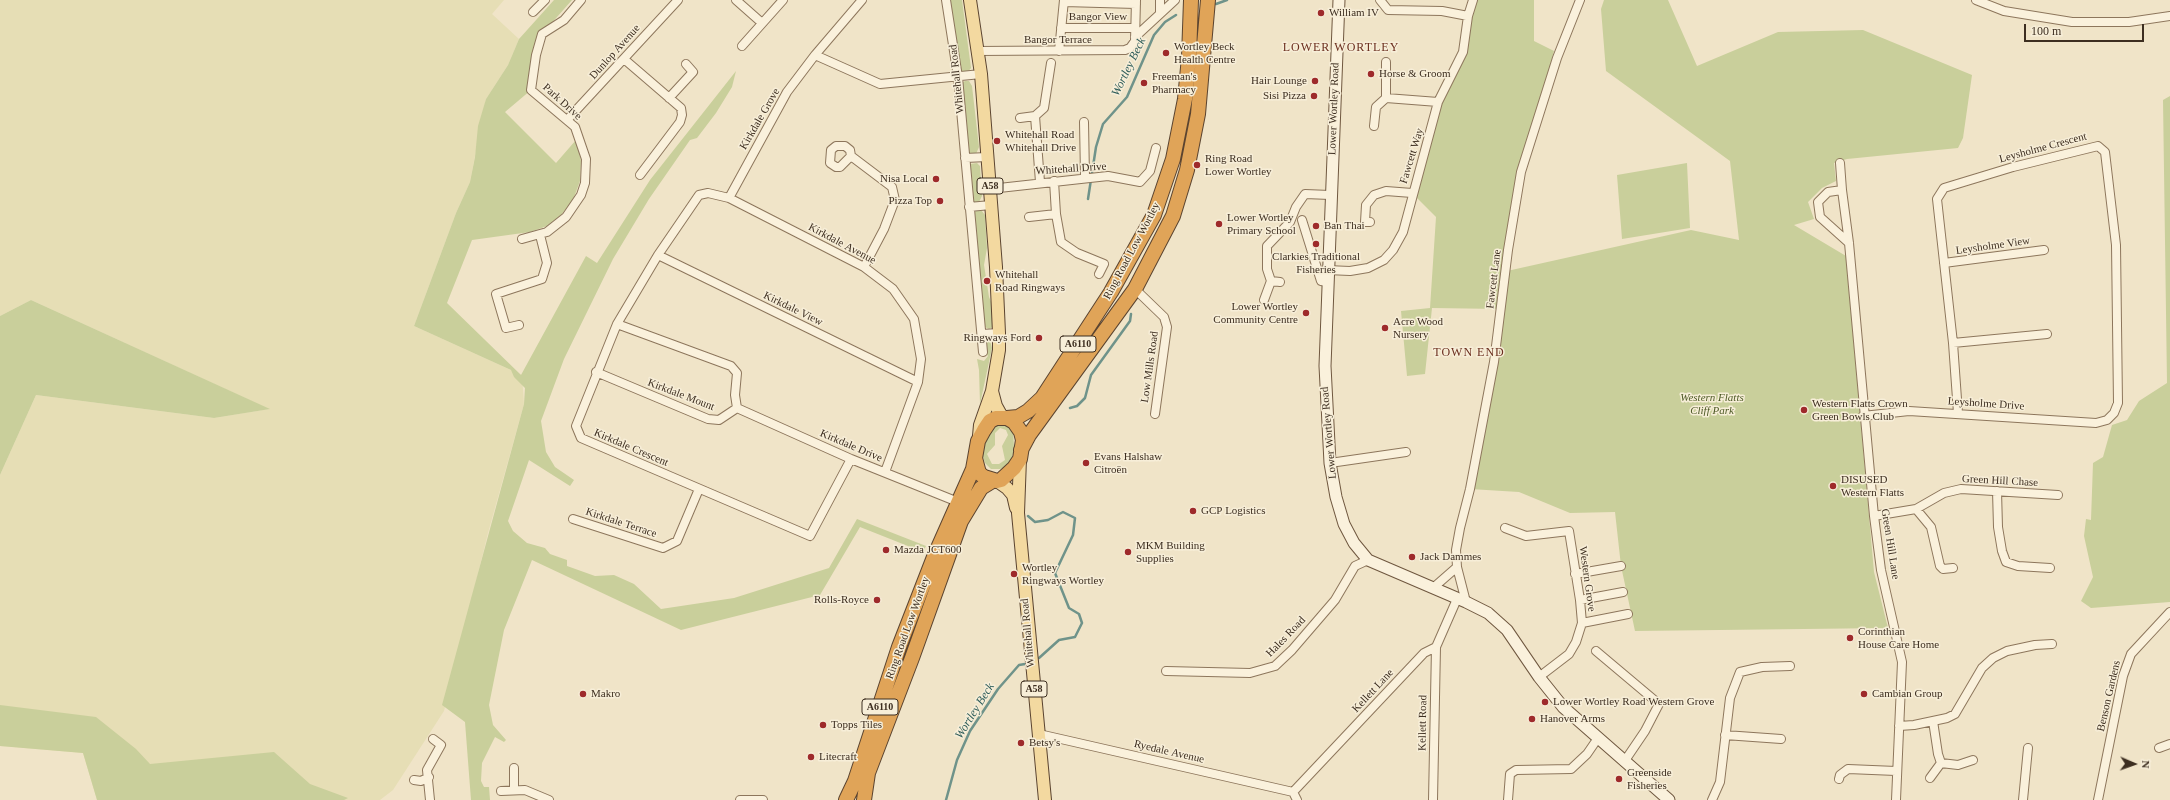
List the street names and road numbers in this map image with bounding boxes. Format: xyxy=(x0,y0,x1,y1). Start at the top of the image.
street label: Bangor View xyxy=(1069,10,1127,24)
street label: Dunlop Avenue xyxy=(587,22,643,82)
street label: Bangor Terrace xyxy=(1024,33,1092,47)
street label: Whitehall Road xyxy=(947,44,967,114)
street label: Lower Wortley Road xyxy=(1326,63,1342,155)
street label: Park Drive xyxy=(540,81,584,123)
street label: Kirkdale Grove xyxy=(737,86,783,152)
street label: Fawcett Way xyxy=(1397,127,1427,185)
street label: Leysholme Crescent xyxy=(1998,130,2088,166)
street label: Whitehall Drive xyxy=(1035,160,1107,178)
road number: A58 xyxy=(977,178,1003,194)
street label: Ring Road Low Wortley xyxy=(1101,200,1163,302)
street label: Kirkdale Avenue xyxy=(806,221,878,267)
street label: Leysholme View xyxy=(1955,234,2031,258)
street label: Fawcett Lane xyxy=(1484,249,1504,309)
street label: Kirkdale View xyxy=(761,289,825,329)
street label: Low Mills Road xyxy=(1138,330,1162,404)
road number: A6110 xyxy=(1060,336,1096,352)
street label: Kirkdale Mount xyxy=(646,376,716,414)
street label: Lower Wortley Road xyxy=(1318,386,1340,480)
street label: Leysholme Drive xyxy=(1947,395,2025,413)
street label: Kirkdale Crescent xyxy=(592,426,670,470)
street label: Kirkdale Drive xyxy=(818,427,884,465)
street label: Green Hill Chase xyxy=(1962,472,2038,490)
street label: Kirkdale Terrace xyxy=(584,505,658,541)
street label: Green Hill Lane xyxy=(1878,508,1902,580)
street label: Western Grove xyxy=(1576,545,1598,613)
street label: Ring Road Low Wortley xyxy=(883,575,933,681)
street label: Whitehall Road xyxy=(1018,598,1038,668)
street label: Hales Road xyxy=(1264,614,1308,660)
street label: Benson Gardens xyxy=(2094,659,2124,733)
street label: Kellett Lane xyxy=(1350,667,1396,715)
road number: A58 xyxy=(1021,681,1047,697)
street label: Kellett Road xyxy=(1416,695,1430,751)
road number: A6110 xyxy=(862,699,898,715)
street label: Ryedale Avenue xyxy=(1133,737,1205,767)

